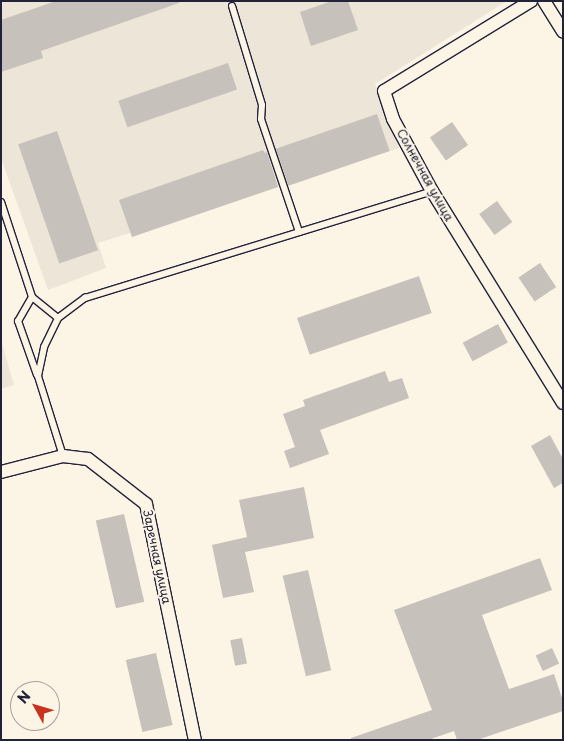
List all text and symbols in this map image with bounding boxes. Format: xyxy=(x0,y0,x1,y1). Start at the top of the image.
street label: Солнечная улица xyxy=(393,126,457,224)
street label: Заречная улица xyxy=(140,508,174,606)
north arrow xyxy=(10,681,60,731)
text: N xyxy=(12,686,35,708)

